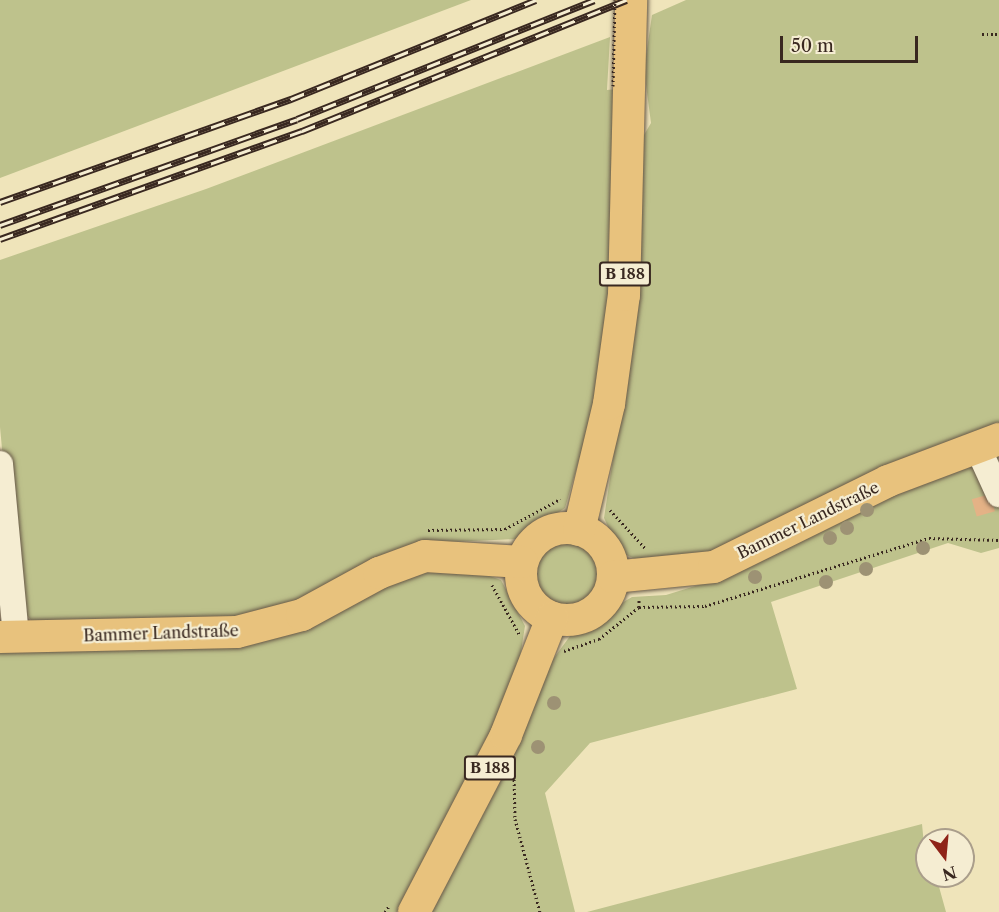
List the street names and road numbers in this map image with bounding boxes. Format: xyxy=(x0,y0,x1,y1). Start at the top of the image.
road number: B 188 xyxy=(598,262,652,286)
street label: Bammer Landstraße xyxy=(734,477,882,563)
street label: Bammer Landstraße xyxy=(83,621,239,645)
road number: B 188 xyxy=(463,756,517,780)

